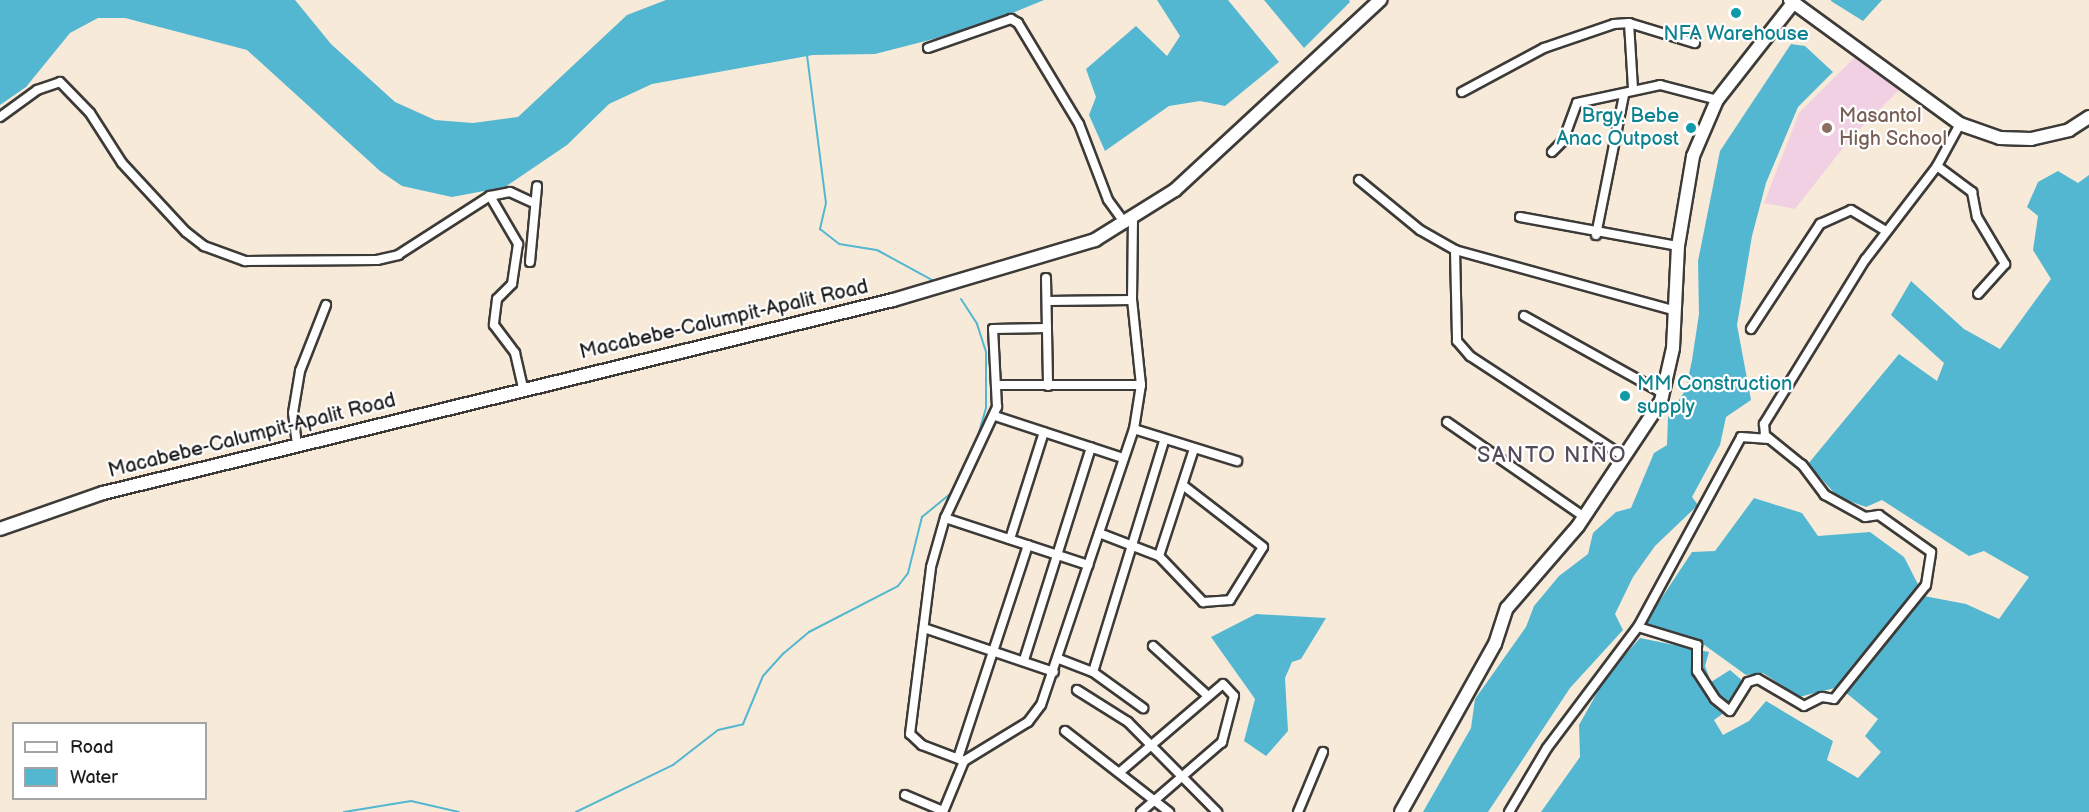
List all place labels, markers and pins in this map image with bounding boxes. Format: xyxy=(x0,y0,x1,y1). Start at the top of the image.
marker: NFA Warehouse xyxy=(1729,6,1743,20)
place label: NFA Warehouse xyxy=(1663,22,1809,46)
place label: Brgy. Bebe Anac Outpost xyxy=(1557,104,1679,151)
place label: Masantol High School xyxy=(1839,104,1947,151)
marker: Brgy. Bebe Anac Outpost xyxy=(1684,121,1698,135)
marker: Masantol High School xyxy=(1820,121,1834,135)
place label: MM Construction supply xyxy=(1637,372,1792,419)
marker: MM Construction supply xyxy=(1618,389,1632,403)

